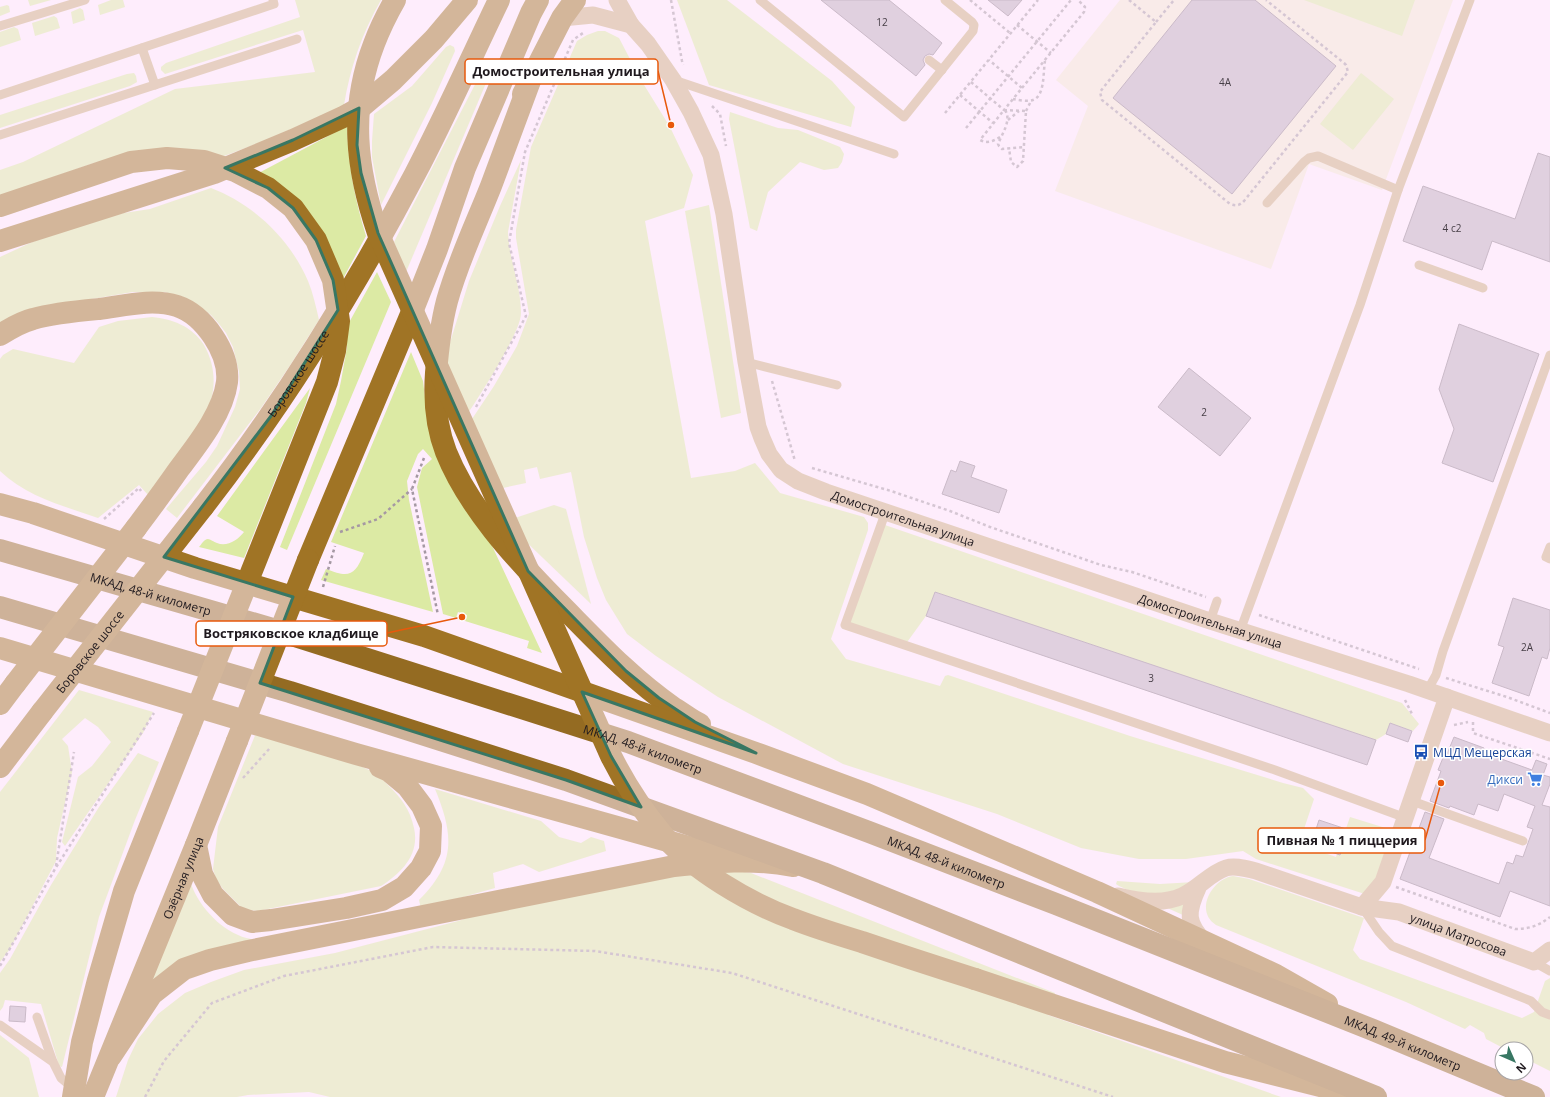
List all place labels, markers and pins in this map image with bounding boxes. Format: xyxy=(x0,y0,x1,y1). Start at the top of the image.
callout: Домостроительная улица xyxy=(465,59,658,84)
callout: Востряковское кладбище xyxy=(196,621,387,646)
bus stop icon: МЦД Мещерская xyxy=(1412,743,1430,761)
place label: МЦД Мещерская xyxy=(1433,744,1532,761)
supermarket icon: Дикси xyxy=(1526,770,1544,788)
place label: Дикси xyxy=(1488,771,1523,788)
callout: Пивная № 1 пиццерия xyxy=(1258,828,1425,853)

